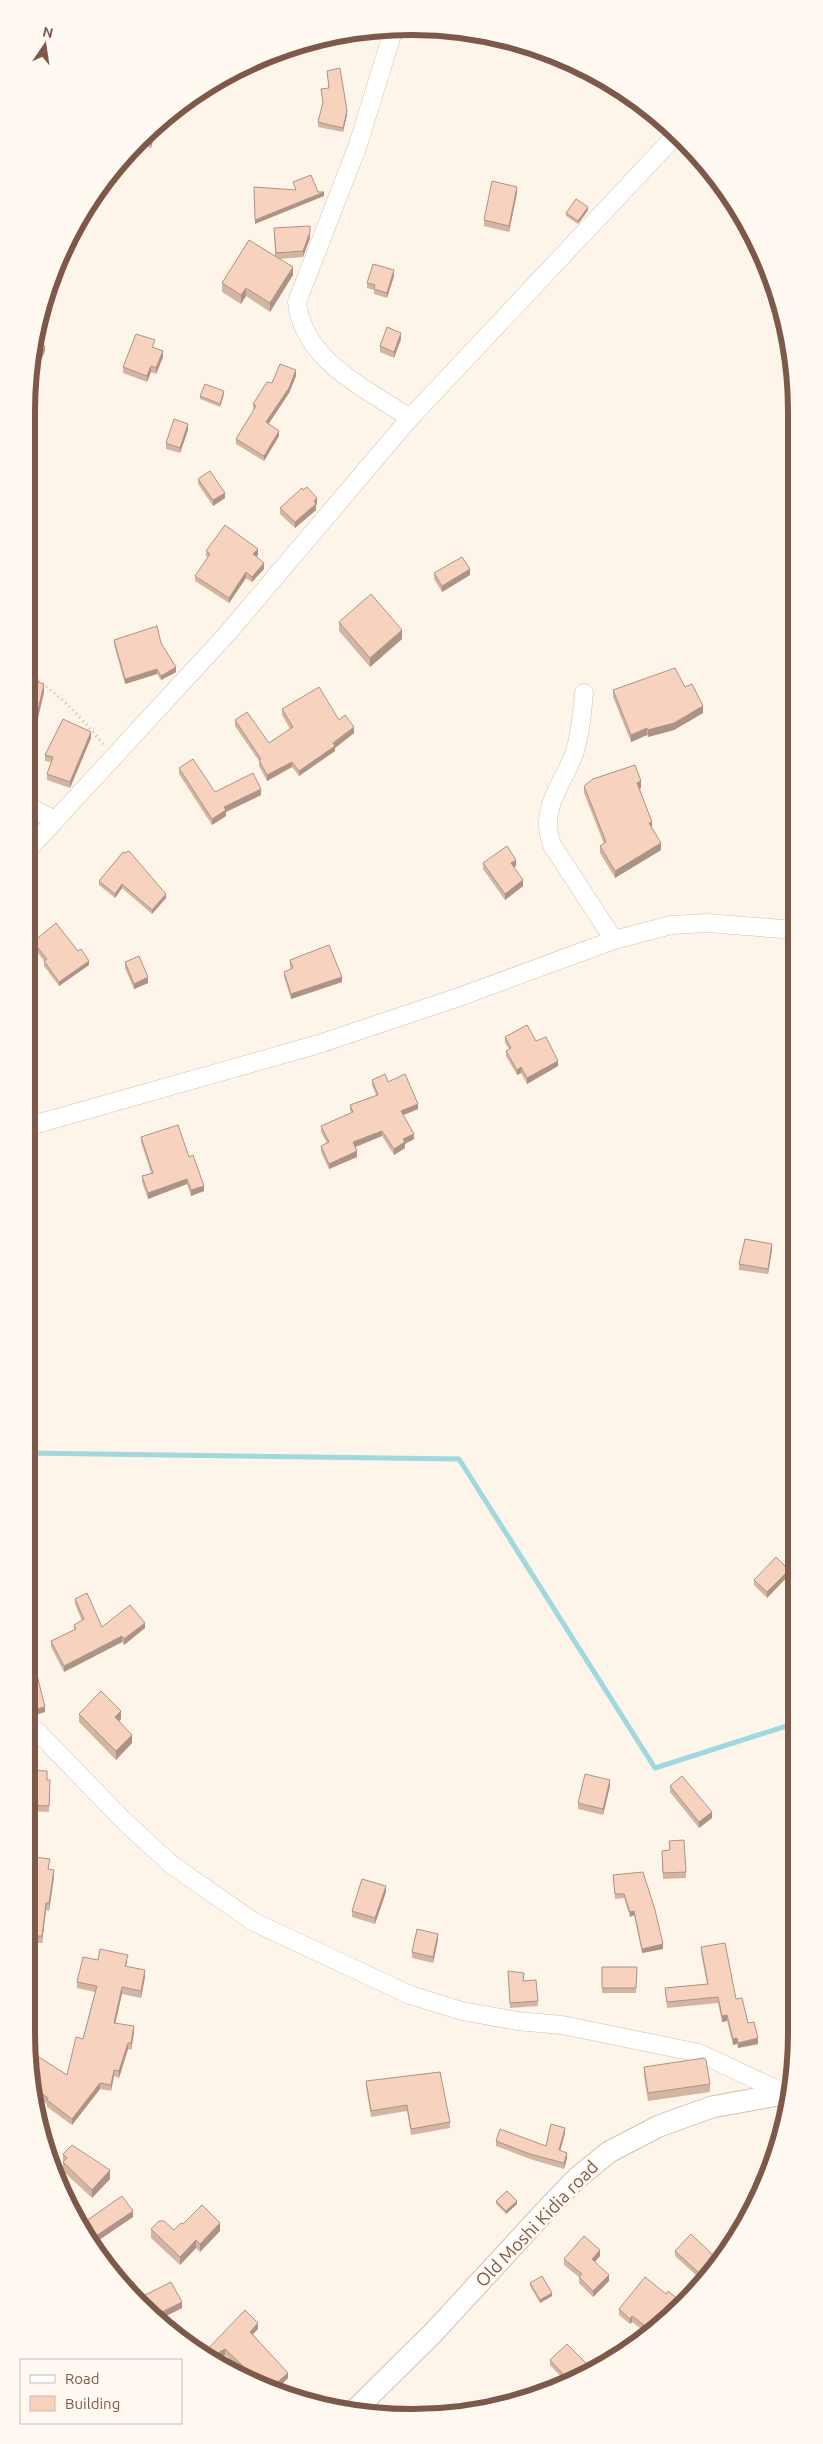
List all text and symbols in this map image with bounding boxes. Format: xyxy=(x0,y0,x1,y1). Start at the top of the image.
north arrow xyxy=(20,20,70,70)
text: N xyxy=(41,23,55,41)
street label: Old Moshi Kidia road xyxy=(471,2156,602,2290)
legend xyxy=(20,2359,182,2424)
text: Road xyxy=(65,2370,100,2387)
text: Building xyxy=(65,2395,120,2412)

